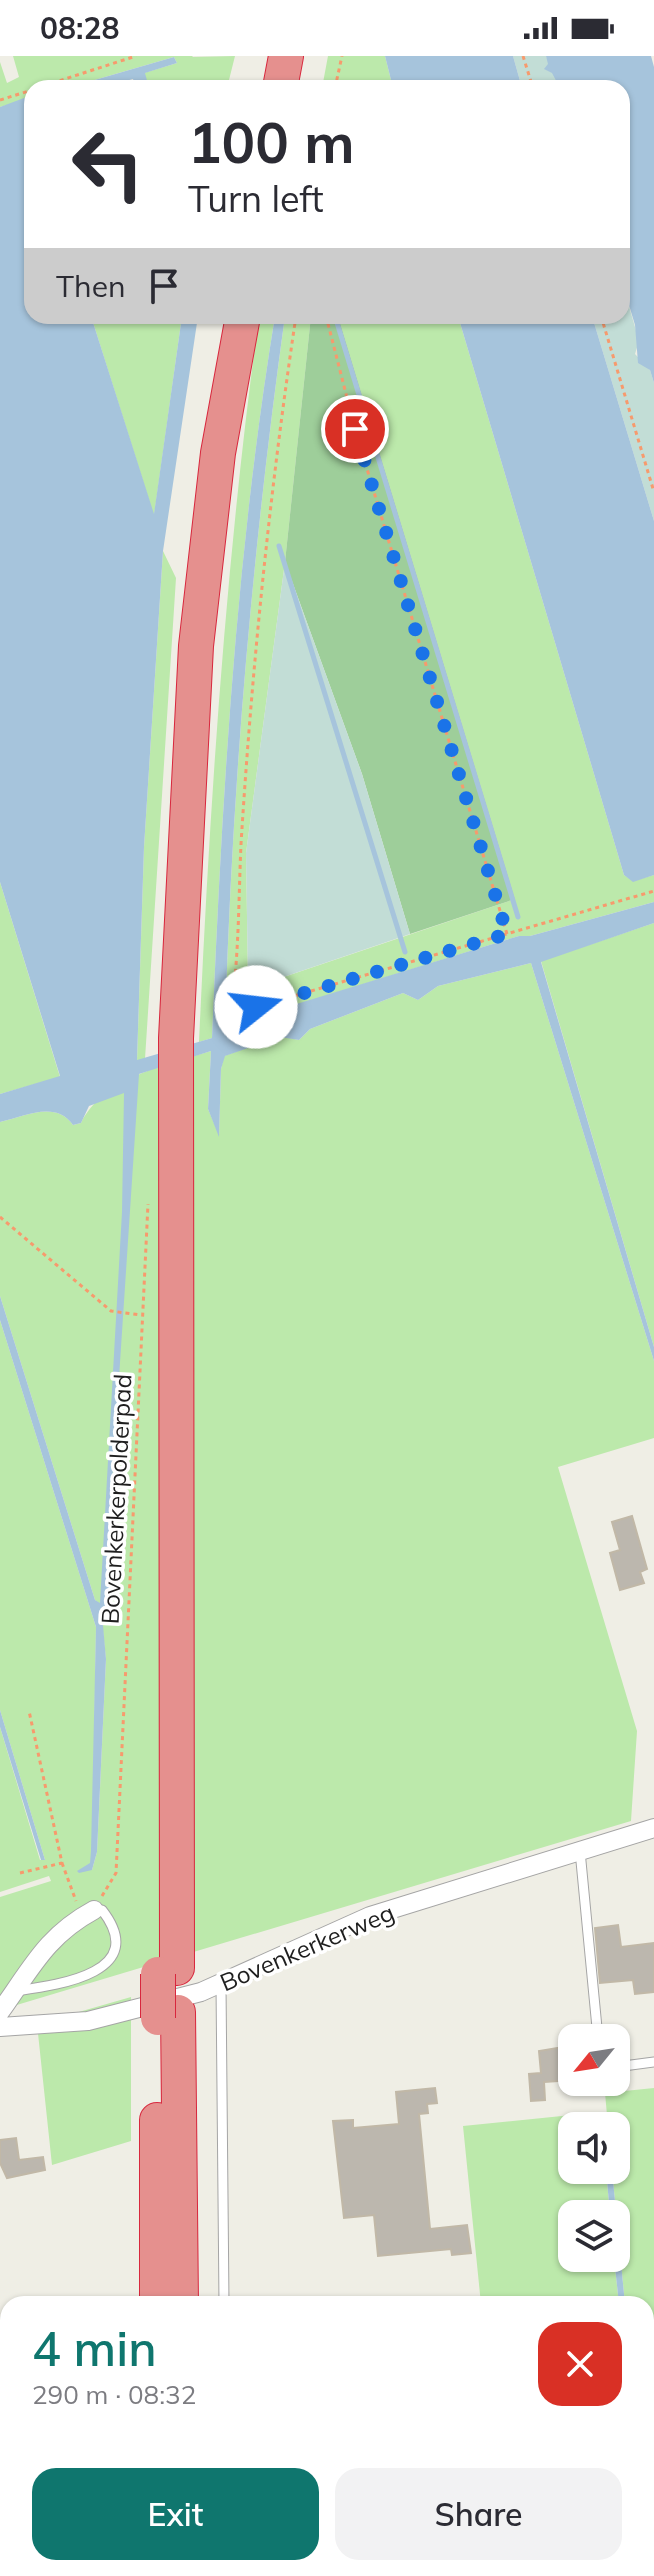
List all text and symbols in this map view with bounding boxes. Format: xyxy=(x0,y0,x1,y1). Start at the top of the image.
text: 08:28 xyxy=(40,9,119,47)
text: 100 m xyxy=(188,107,355,177)
icon: left xyxy=(56,112,160,216)
text: Turn left xyxy=(188,176,324,221)
icon: arrive xyxy=(142,264,186,308)
text: Then xyxy=(56,267,126,305)
pin xyxy=(321,395,389,463)
icon: arrive xyxy=(333,407,377,451)
position arrow xyxy=(214,965,298,1049)
street label: Bovenkerkerpolderpad xyxy=(94,1373,138,1625)
street label: Bovenkerkerweg xyxy=(215,1897,399,1997)
north arrow xyxy=(558,2024,630,2096)
map controls xyxy=(558,2024,630,2272)
button: sound xyxy=(558,2112,630,2184)
button: layers xyxy=(558,2200,630,2272)
text: 4 min xyxy=(32,2318,157,2378)
button: close xyxy=(538,2322,622,2406)
text: 290 m · 08:32 xyxy=(32,2378,196,2411)
button: Exit xyxy=(32,2468,319,2560)
button: Share xyxy=(335,2468,622,2560)

